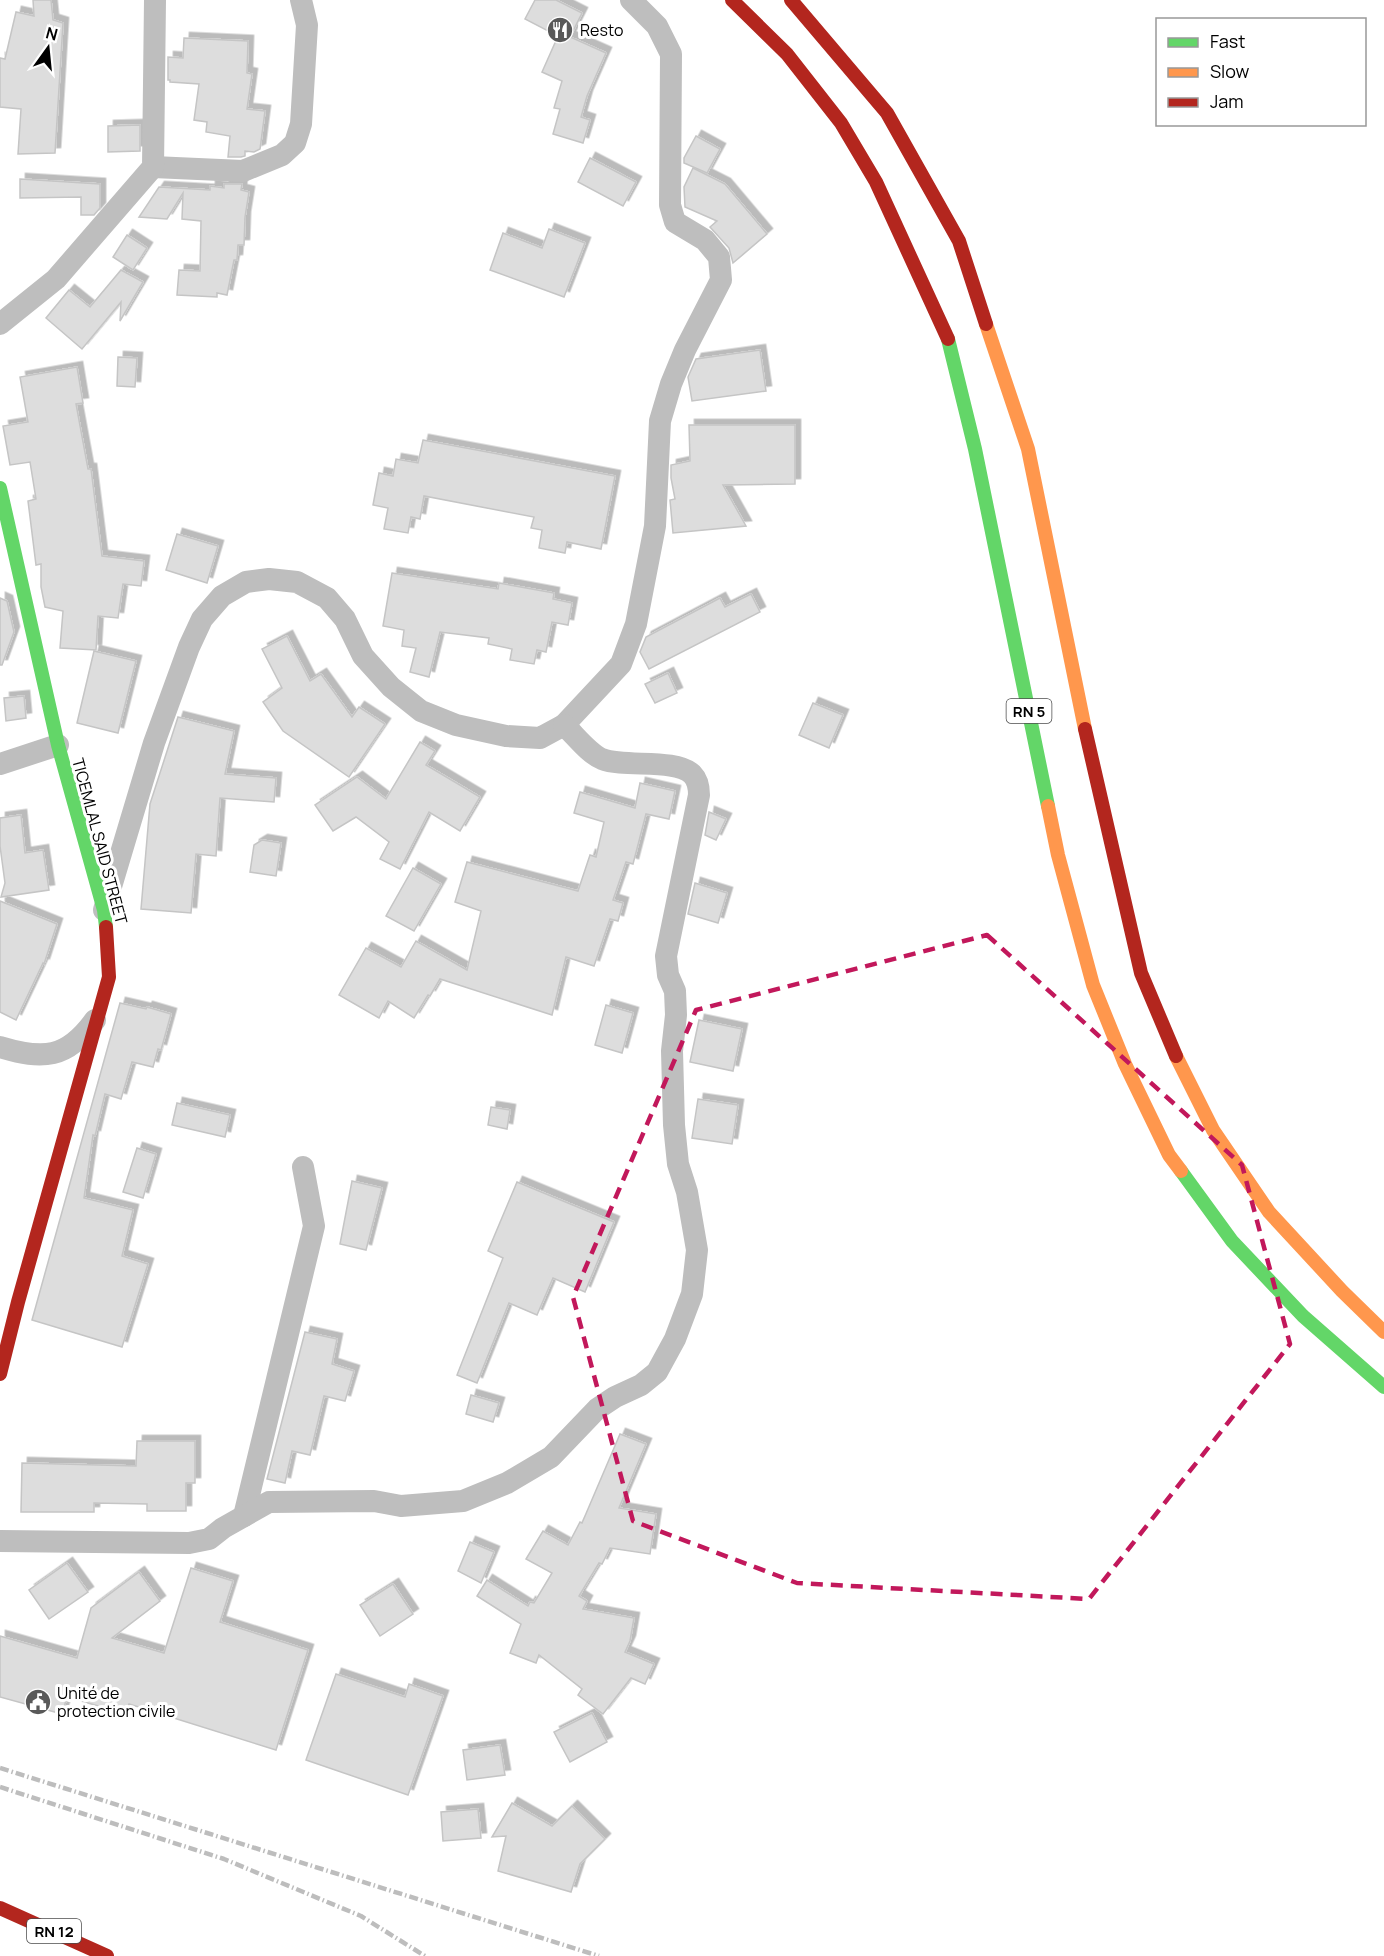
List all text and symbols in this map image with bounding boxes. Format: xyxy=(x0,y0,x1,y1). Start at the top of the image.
restaurant icon: Resto xyxy=(545,15,575,45)
north arrow xyxy=(18,18,78,78)
legend xyxy=(1156,18,1366,126)
place label: Resto xyxy=(580,19,623,41)
text: N xyxy=(43,21,60,46)
text: Fast xyxy=(1210,29,1245,53)
text: Slow xyxy=(1210,59,1250,83)
text: Jam xyxy=(1210,89,1244,113)
road number: RN 5 xyxy=(1006,699,1052,723)
street label: TICEMLAL SAID STREET xyxy=(67,755,133,927)
place label: Unité de protection civile xyxy=(57,1682,175,1722)
public building icon: Unité de protection civile xyxy=(23,1687,53,1717)
road number: RN 12 xyxy=(27,1919,81,1943)

